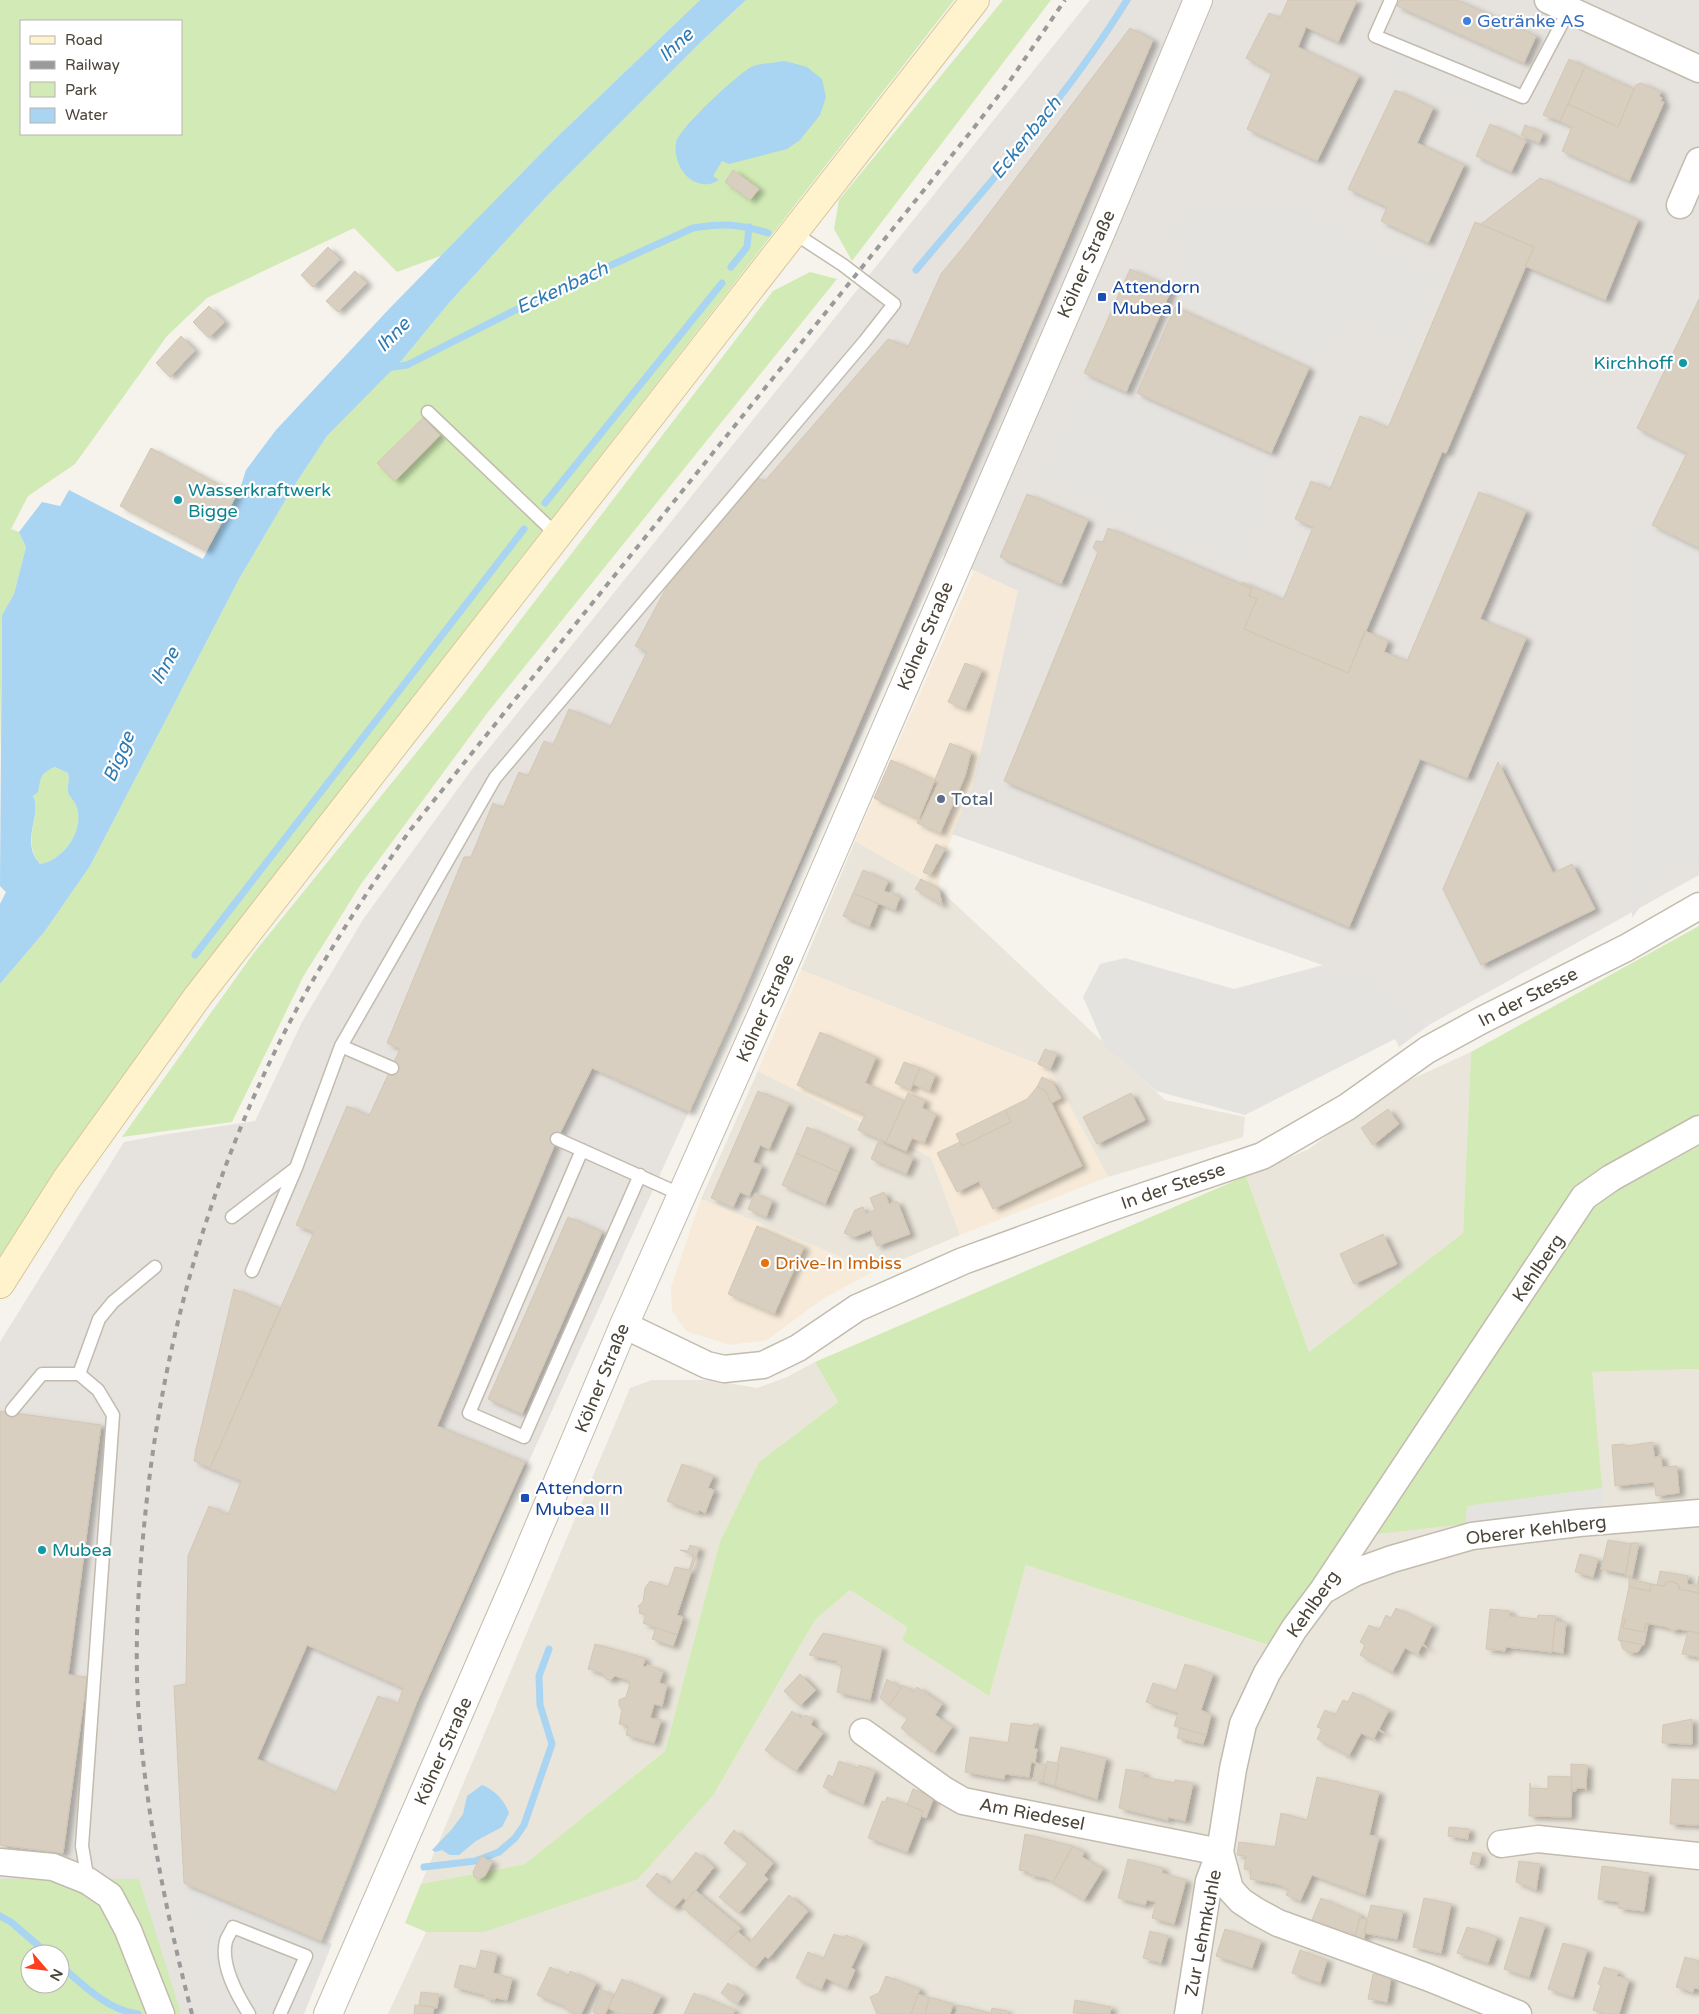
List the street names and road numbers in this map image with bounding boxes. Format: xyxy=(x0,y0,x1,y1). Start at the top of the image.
street label: Kölner Straße xyxy=(1052,207,1120,321)
street label: Kölner Straße xyxy=(892,578,958,694)
street label: Kölner Straße xyxy=(731,951,799,1065)
street label: In der Stesse xyxy=(1475,962,1581,1032)
street label: In der Stesse xyxy=(1118,1158,1228,1214)
street label: Kehlberg xyxy=(1507,1230,1569,1306)
street label: Kölner Straße xyxy=(570,1320,634,1436)
street label: Oberer Kehlberg xyxy=(1464,1510,1608,1550)
street label: Kehlberg xyxy=(1282,1566,1344,1642)
street label: Kölner Straße xyxy=(409,1694,477,1808)
street label: Am Riedesel xyxy=(977,1793,1087,1835)
street label: Zur Lehmkuhle xyxy=(1180,1868,1226,1998)

